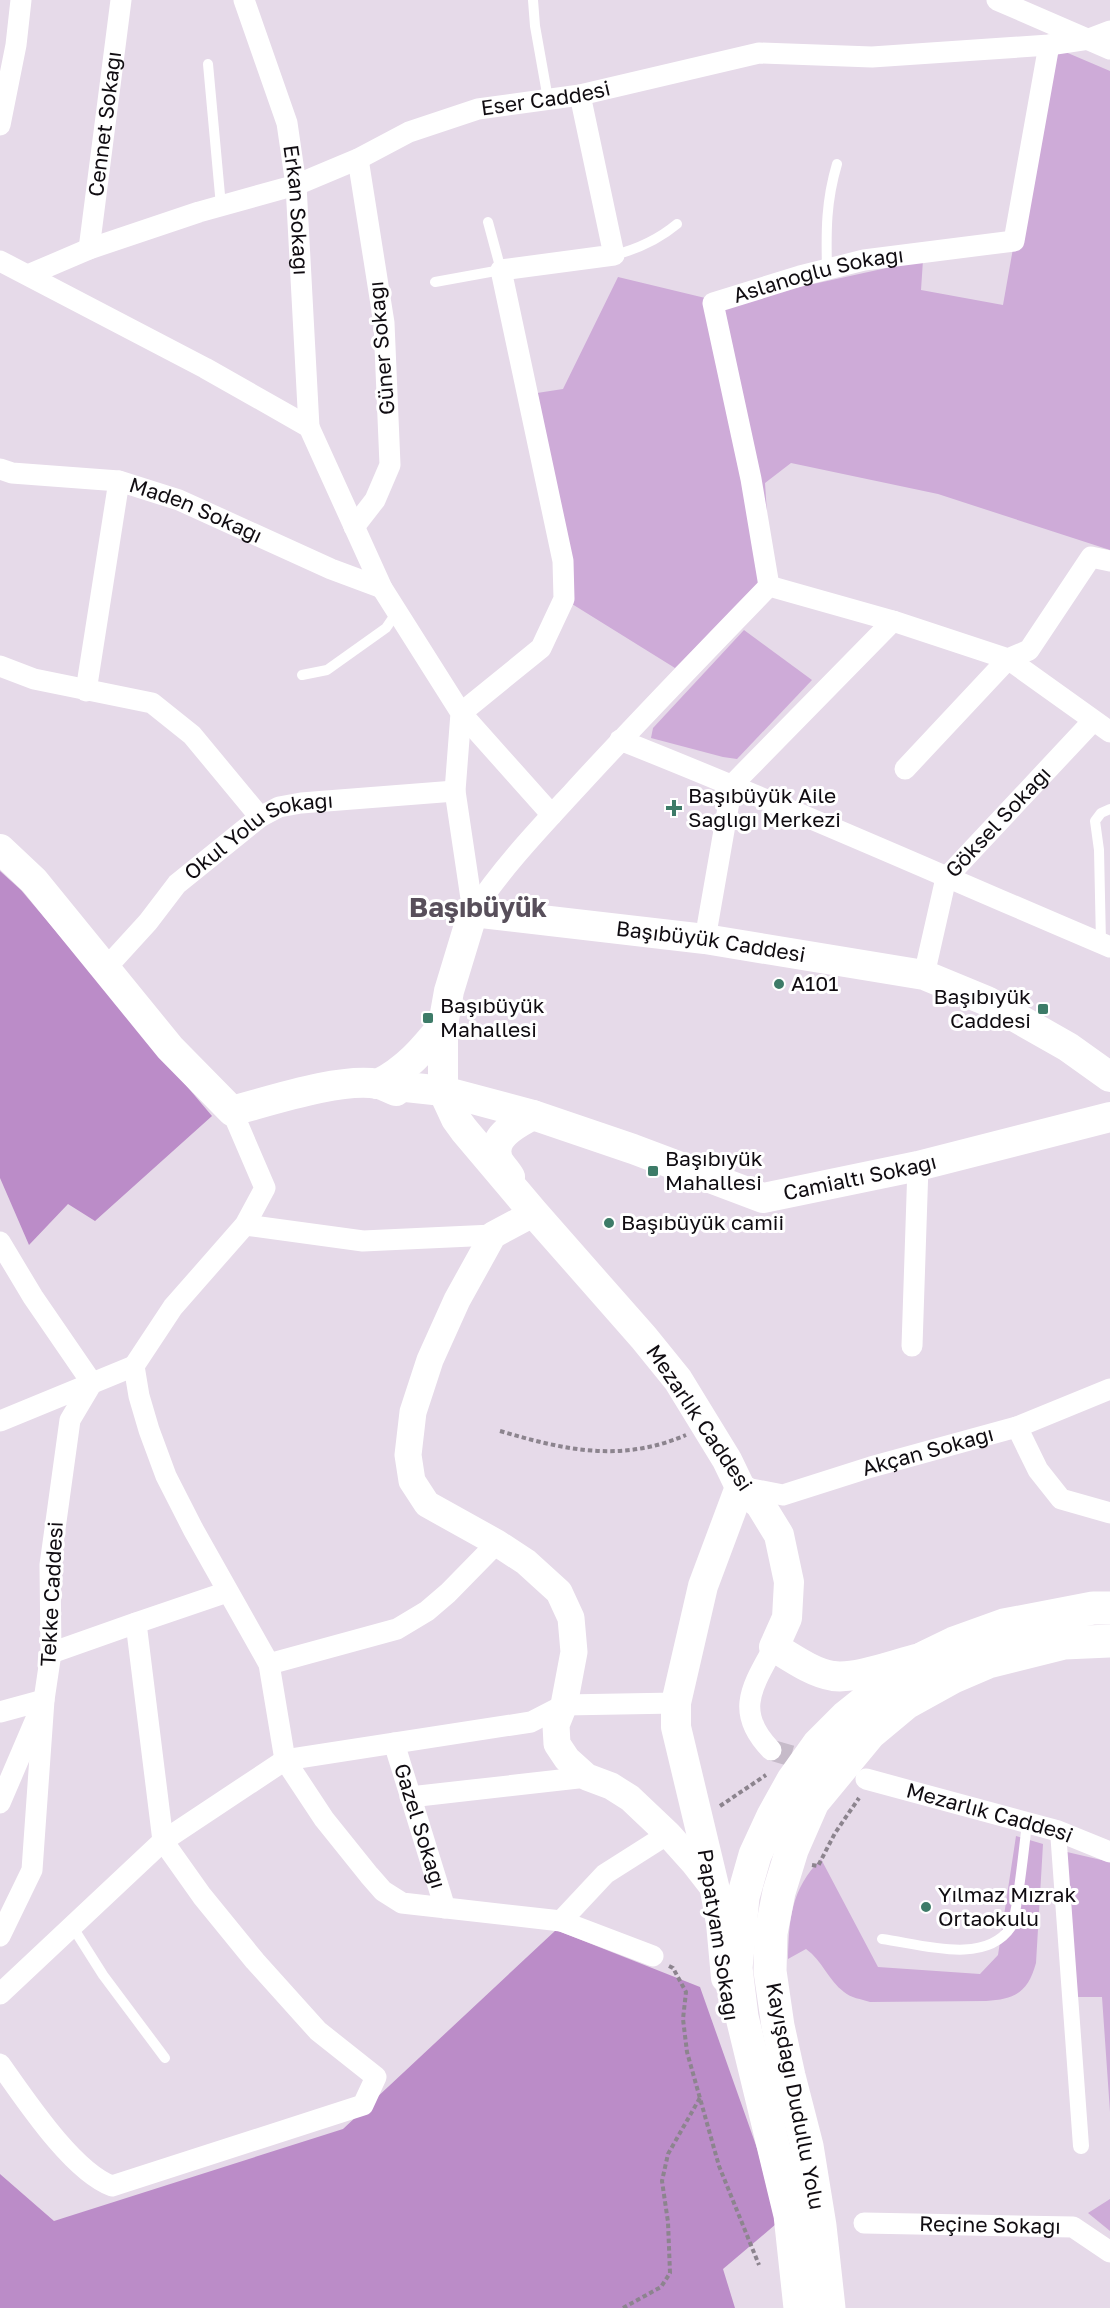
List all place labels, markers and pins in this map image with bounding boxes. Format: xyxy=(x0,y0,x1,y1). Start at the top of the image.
place label: Başıbüyük Aile Sağlığı Merkezi xyxy=(688,782,841,832)
marker: Başıbüyük Aile Sağlığı Merkezi xyxy=(665,799,683,817)
place label: A101 xyxy=(791,970,838,996)
marker: A101 xyxy=(772,977,786,991)
place label: Başıbıyük Caddesi xyxy=(933,983,1031,1033)
place label: Başıbüyük Mahallesi xyxy=(440,992,545,1042)
marker: Başıbıyük Caddesi xyxy=(1036,1002,1050,1016)
marker: Başıbüyük Mahallesi xyxy=(421,1011,435,1025)
place label: Başıbıyük Mahallesi xyxy=(665,1145,763,1195)
marker: Başıbıyük Mahallesi xyxy=(646,1164,660,1178)
place label: Başıbüyük camii xyxy=(621,1209,784,1235)
marker: Başıbüyük camii xyxy=(602,1216,616,1230)
place label: Yılmaz Mızrak Ortaokulu xyxy=(938,1881,1076,1931)
marker: Yılmaz Mızrak Ortaokulu xyxy=(919,1900,933,1914)

